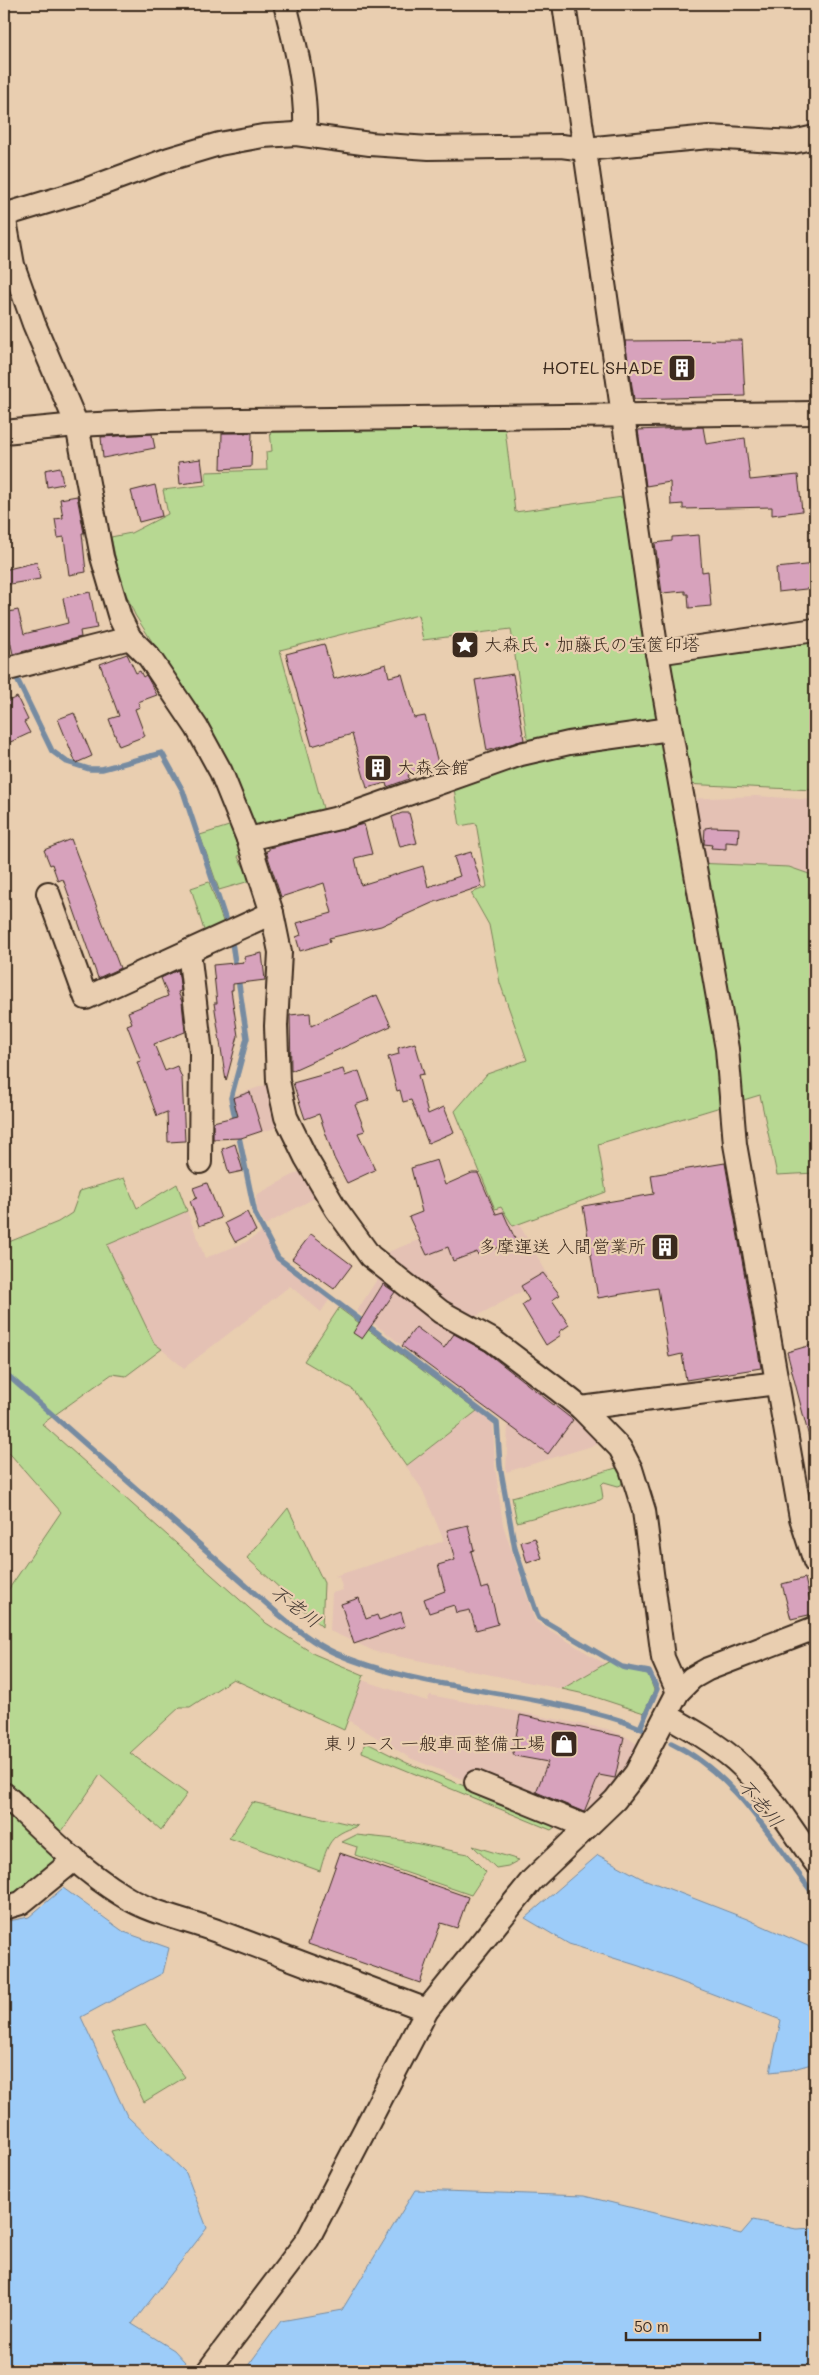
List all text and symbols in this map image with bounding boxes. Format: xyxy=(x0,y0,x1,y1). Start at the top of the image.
building icon: HOTEL SHADE xyxy=(667,353,697,383)
place label: HOTEL SHADE xyxy=(542,355,663,379)
place icon: 大森氏・加藤氏の宝篋印塔 xyxy=(450,630,480,660)
place label: 大森氏・加藤氏の宝篋印塔 xyxy=(484,632,700,656)
building icon: 大森会館 xyxy=(363,753,393,783)
place label: 大森会館 xyxy=(397,755,469,779)
building icon: 多摩運送 入間営業所 xyxy=(650,1232,680,1262)
place label: 多摩運送 入間営業所 xyxy=(478,1234,646,1258)
water label: 不老川 xyxy=(266,1578,327,1633)
shop icon: 東リース 一般車両整備工場 xyxy=(549,1729,579,1759)
place label: 東リース 一般車両整備工場 xyxy=(324,1731,545,1755)
water label: 不老川 xyxy=(733,1773,789,1833)
scale bar xyxy=(626,2310,760,2342)
text: 50 m xyxy=(634,2316,669,2336)

